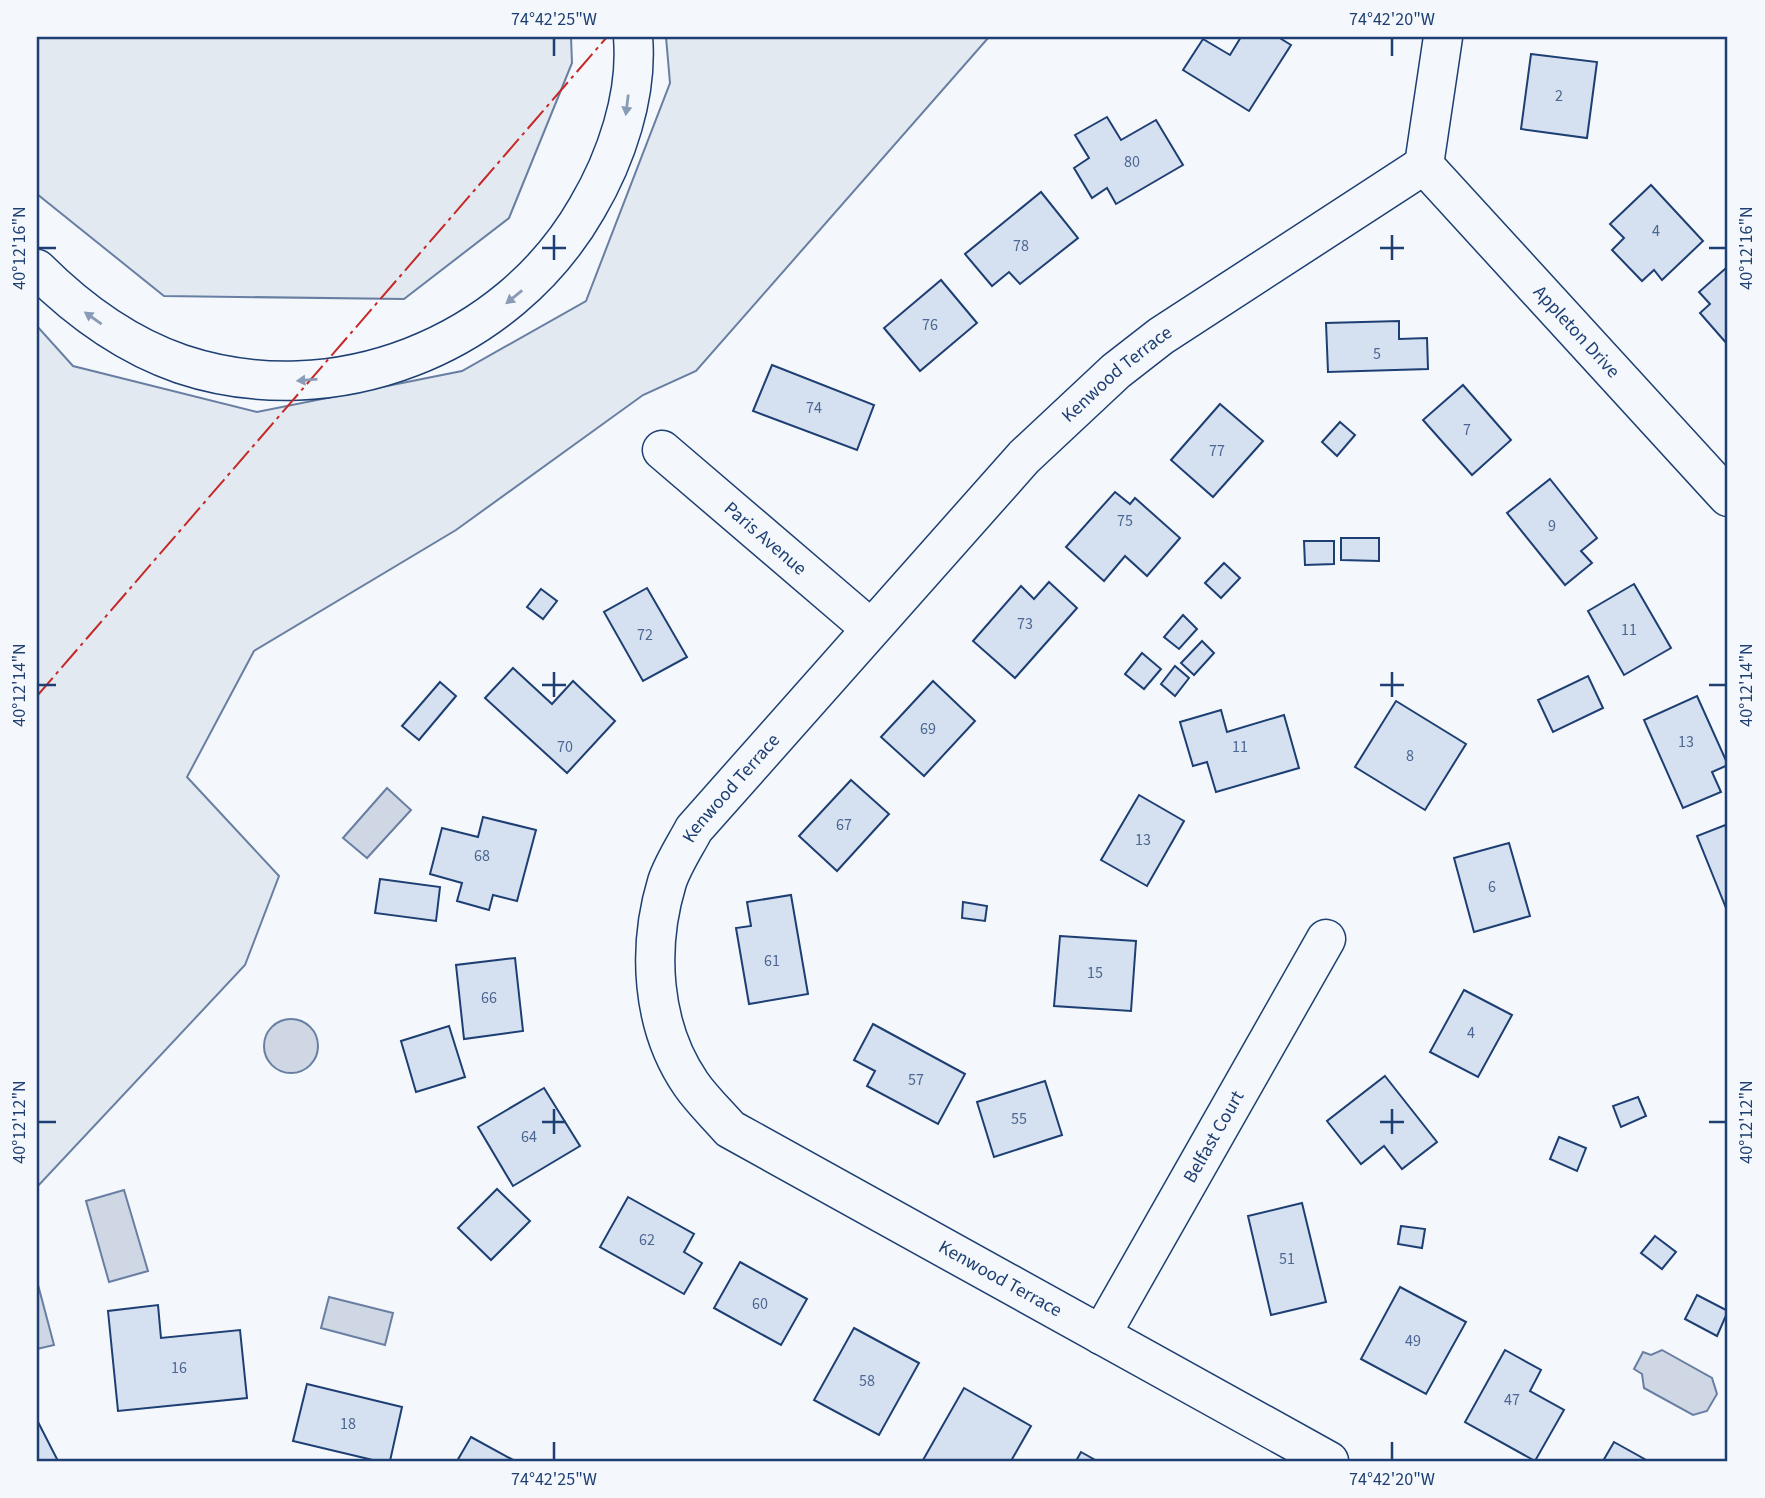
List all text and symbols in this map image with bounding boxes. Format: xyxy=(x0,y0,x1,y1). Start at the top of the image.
text: 74°42'25"W xyxy=(511,7,597,32)
text: 74°42'20"W xyxy=(1349,7,1435,32)
house number: 2 xyxy=(1555,85,1563,107)
one-way arrow xyxy=(621,94,632,116)
house number: 80 xyxy=(1124,151,1140,173)
text: 40°12'16"N xyxy=(7,206,32,290)
text: 40°12'16"N xyxy=(1734,206,1759,290)
house number: 4 xyxy=(1652,220,1660,242)
house number: 78 xyxy=(1013,235,1029,257)
street label: Appleton Drive xyxy=(1527,279,1626,384)
one-way arrow xyxy=(506,289,523,304)
one-way arrow xyxy=(83,311,103,324)
house number: 76 xyxy=(922,314,938,336)
street label: Kenwood Terrace xyxy=(1056,319,1177,429)
house number: 5 xyxy=(1373,343,1381,365)
one-way arrow xyxy=(296,375,318,386)
house number: 74 xyxy=(806,397,822,419)
house number: 7 xyxy=(1463,419,1471,441)
house number: 77 xyxy=(1209,440,1225,462)
street label: Paris Avenue xyxy=(718,495,813,582)
house number: 75 xyxy=(1117,510,1133,532)
house number: 9 xyxy=(1548,515,1556,537)
house number: 73 xyxy=(1017,613,1033,635)
house number: 11 xyxy=(1621,619,1637,641)
house number: 72 xyxy=(637,624,653,646)
text: 40°12'14"N xyxy=(7,643,32,727)
text: 40°12'14"N xyxy=(1734,643,1759,727)
house number: 69 xyxy=(920,718,936,740)
street label: Kenwood Terrace xyxy=(676,727,786,848)
house number: 13 xyxy=(1678,731,1694,753)
house number: 70 xyxy=(557,736,573,758)
house number: 11 xyxy=(1232,736,1248,758)
house number: 8 xyxy=(1406,745,1414,767)
house number: 67 xyxy=(836,814,852,836)
house number: 13 xyxy=(1135,829,1151,851)
house number: 68 xyxy=(474,845,490,867)
house number: 6 xyxy=(1488,876,1496,898)
house number: 61 xyxy=(764,950,780,972)
house number: 15 xyxy=(1087,962,1103,984)
house number: 66 xyxy=(481,987,497,1009)
house number: 4 xyxy=(1467,1022,1475,1044)
house number: 57 xyxy=(908,1069,924,1091)
text: 40°12'12"N xyxy=(7,1080,32,1164)
text: 40°12'12"N xyxy=(1734,1080,1759,1164)
street label: Belfast Court xyxy=(1177,1085,1251,1188)
house number: 55 xyxy=(1011,1108,1027,1130)
house number: 64 xyxy=(521,1126,537,1148)
house number: 62 xyxy=(639,1229,655,1251)
street label: Kenwood Terrace xyxy=(933,1234,1067,1324)
house number: 51 xyxy=(1279,1248,1295,1270)
house number: 60 xyxy=(752,1293,768,1315)
house number: 49 xyxy=(1405,1330,1421,1352)
house number: 16 xyxy=(171,1357,187,1379)
house number: 58 xyxy=(859,1370,875,1392)
house number: 47 xyxy=(1504,1389,1520,1411)
house number: 18 xyxy=(340,1413,356,1435)
text: 74°42'25"W xyxy=(511,1467,597,1492)
text: 74°42'20"W xyxy=(1349,1467,1435,1492)

